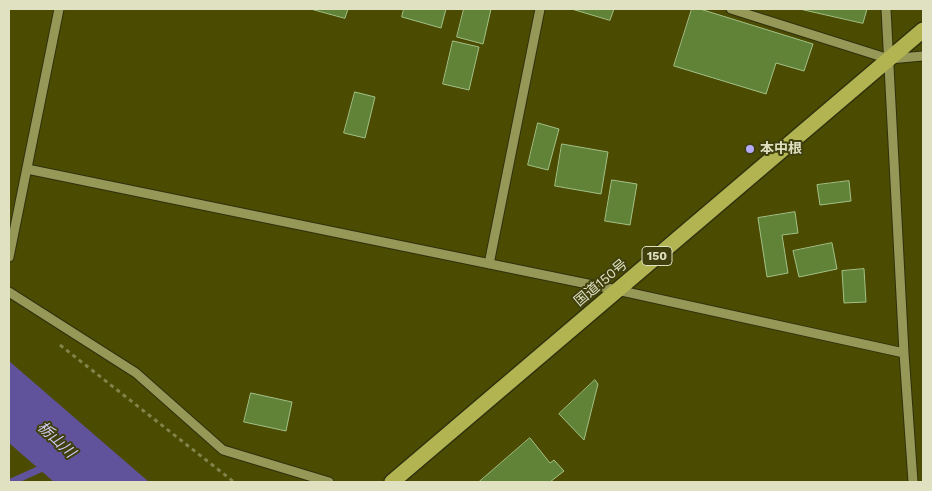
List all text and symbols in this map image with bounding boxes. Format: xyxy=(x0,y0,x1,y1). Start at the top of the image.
place label: 本中根 xyxy=(760,141,802,157)
marker: 本中根 xyxy=(744,143,756,155)
road number: 150 xyxy=(642,247,672,266)
street label: 国道150号 xyxy=(571,256,631,310)
water label: 栃山川 xyxy=(33,418,79,462)

